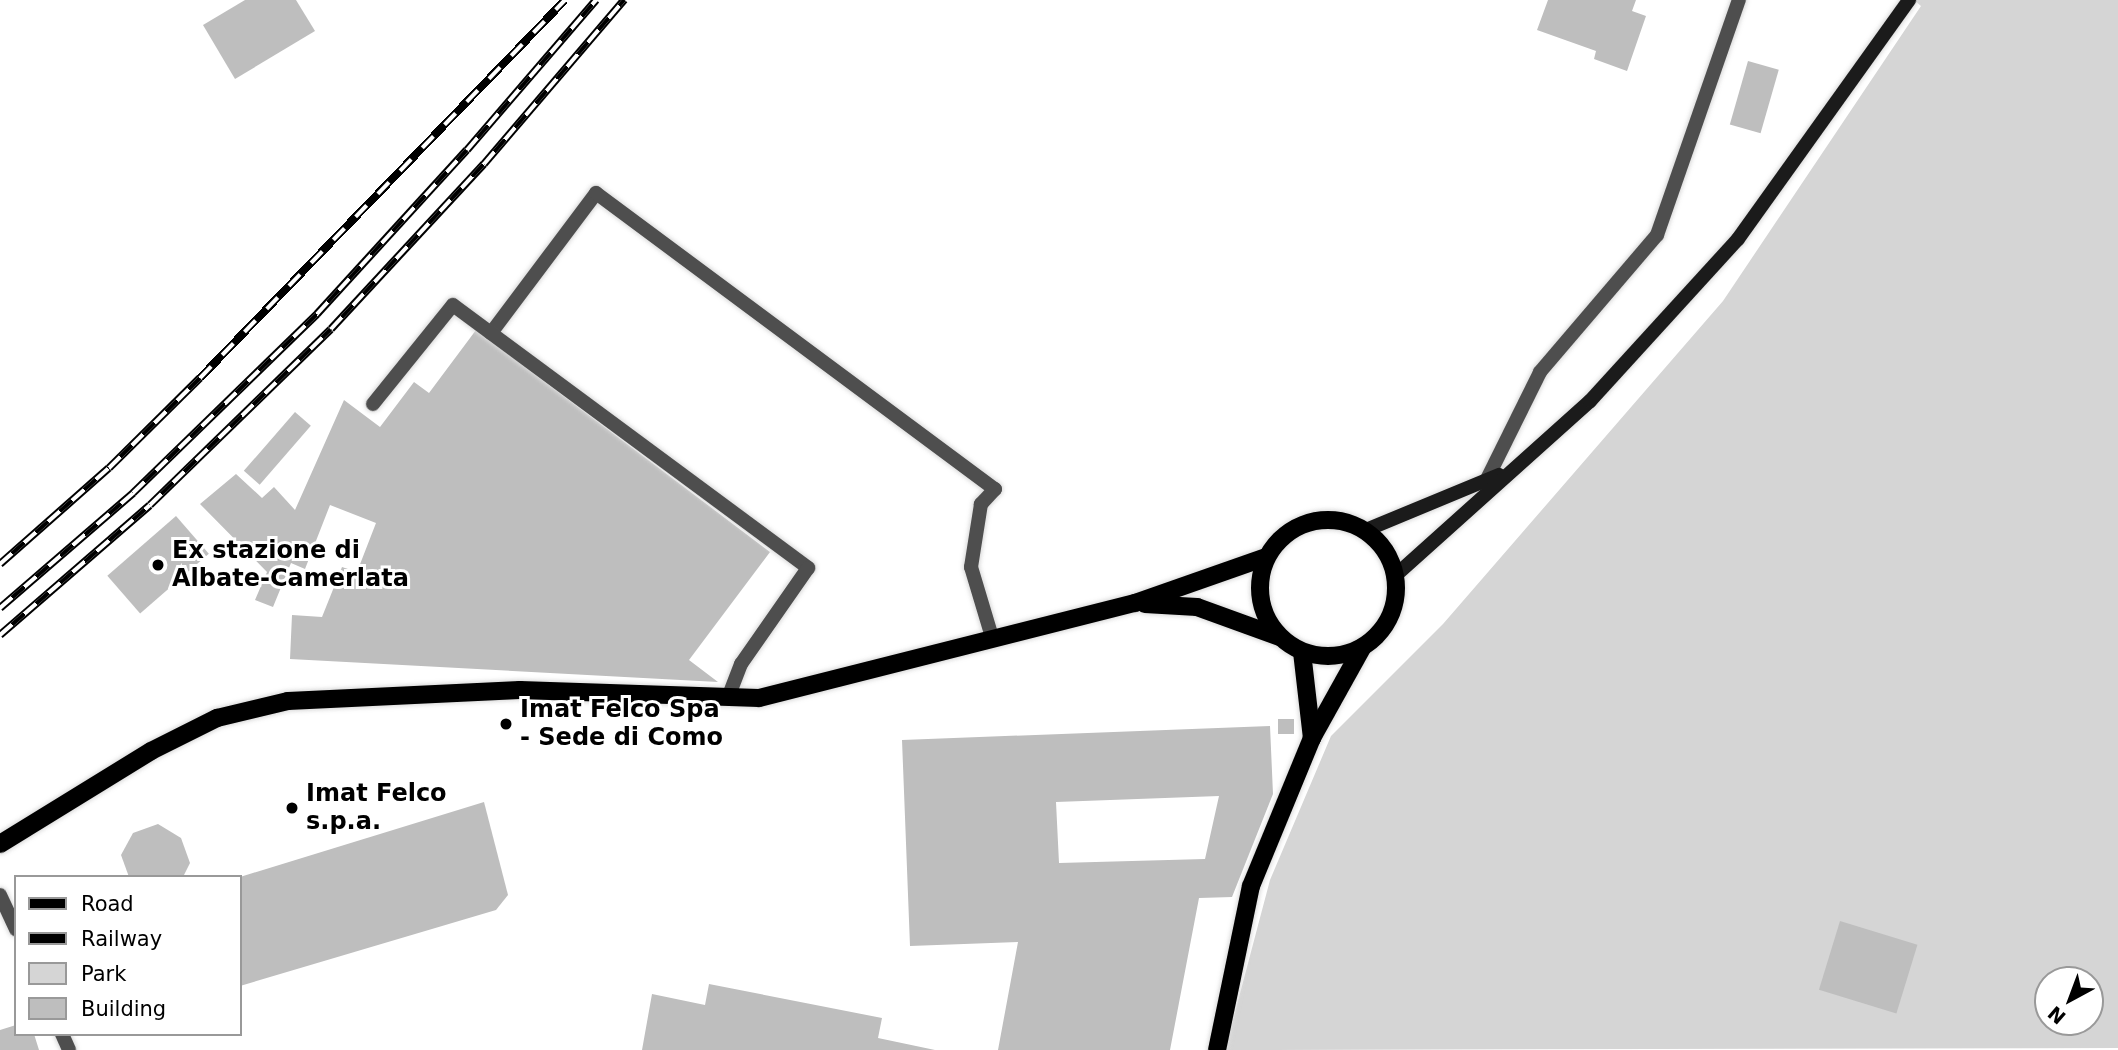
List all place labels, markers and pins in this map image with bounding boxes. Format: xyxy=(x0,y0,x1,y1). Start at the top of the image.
place label: Ex stazione di Albate-Camerlata xyxy=(172,537,409,593)
marker: Ex stazione di Albate-Camerlata xyxy=(150,557,166,573)
place label: Imat Felco Spa - Sede di Como xyxy=(520,696,723,752)
marker: Imat Felco Spa - Sede di Como xyxy=(498,716,514,732)
place label: Imat Felco s.p.a. xyxy=(306,780,447,836)
marker: Imat Felco s.p.a. xyxy=(284,800,300,816)

